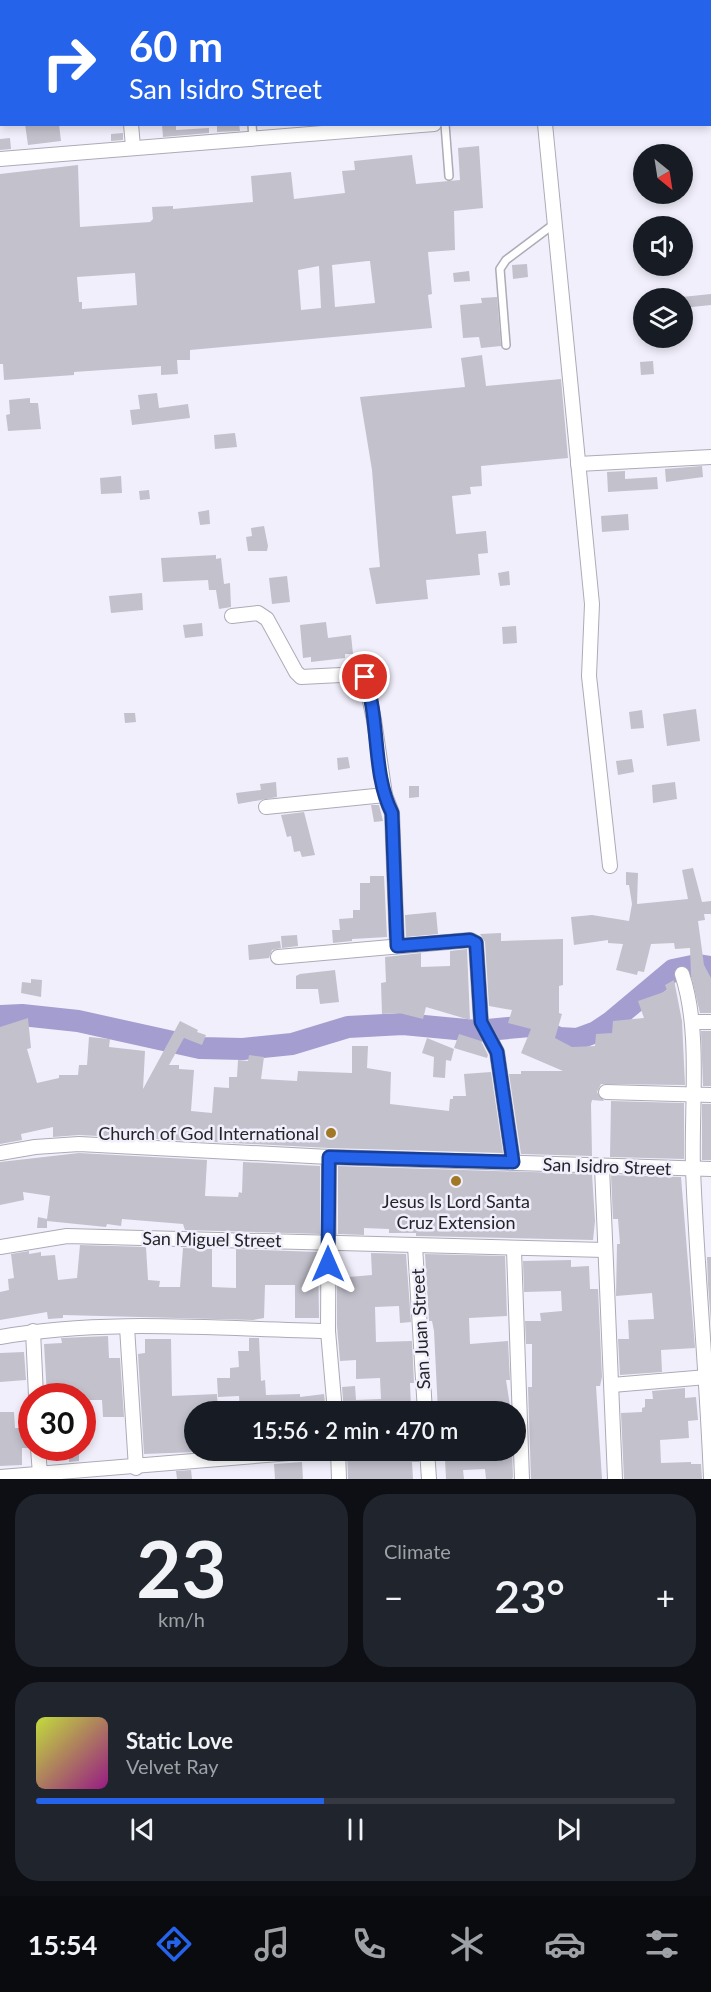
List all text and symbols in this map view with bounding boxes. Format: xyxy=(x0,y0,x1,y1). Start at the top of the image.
text: 60 m xyxy=(129,21,223,71)
icon: right xyxy=(30,24,108,102)
text: San Isidro Street xyxy=(129,72,322,105)
north arrow xyxy=(633,144,693,204)
map controls xyxy=(633,144,693,348)
button: sound xyxy=(633,216,693,276)
button: layers xyxy=(633,288,693,348)
pin xyxy=(339,651,390,702)
icon: arrive xyxy=(348,660,381,693)
place label: Church of God International xyxy=(98,1122,319,1144)
marker: Church of God International xyxy=(324,1126,338,1140)
street label: San Isidro Street xyxy=(542,1153,672,1179)
marker: Jesus Is Lord Santa Cruz Extension xyxy=(449,1174,463,1188)
place label: Jesus Is Lord Santa Cruz Extension xyxy=(382,1190,530,1233)
street label: San Miguel Street xyxy=(142,1227,282,1251)
position arrow xyxy=(296,1232,360,1296)
street label: San Juan Street xyxy=(406,1267,434,1390)
speed limit sign: 30 xyxy=(18,1383,96,1461)
text: 15:56 · 2 min · 470 m xyxy=(252,1417,458,1444)
text: 23 xyxy=(136,1521,227,1615)
text: Climate xyxy=(384,1539,451,1563)
text: 23° xyxy=(494,1569,565,1623)
text: − xyxy=(384,1577,403,1617)
text: + xyxy=(656,1577,675,1617)
text: km/h xyxy=(158,1607,205,1631)
text: Static Love xyxy=(126,1727,233,1754)
text: Velvet Ray xyxy=(126,1754,219,1778)
icon: previous xyxy=(126,1813,159,1846)
icon: pause xyxy=(339,1813,372,1846)
icon: next xyxy=(552,1813,585,1846)
icon: directions xyxy=(153,1923,195,1965)
icon: music xyxy=(251,1923,293,1965)
icon: phone xyxy=(348,1923,390,1965)
icon: climate xyxy=(446,1923,488,1965)
icon: car xyxy=(544,1923,586,1965)
icon: filters xyxy=(641,1923,683,1965)
text: 15:54 xyxy=(28,1928,97,1961)

